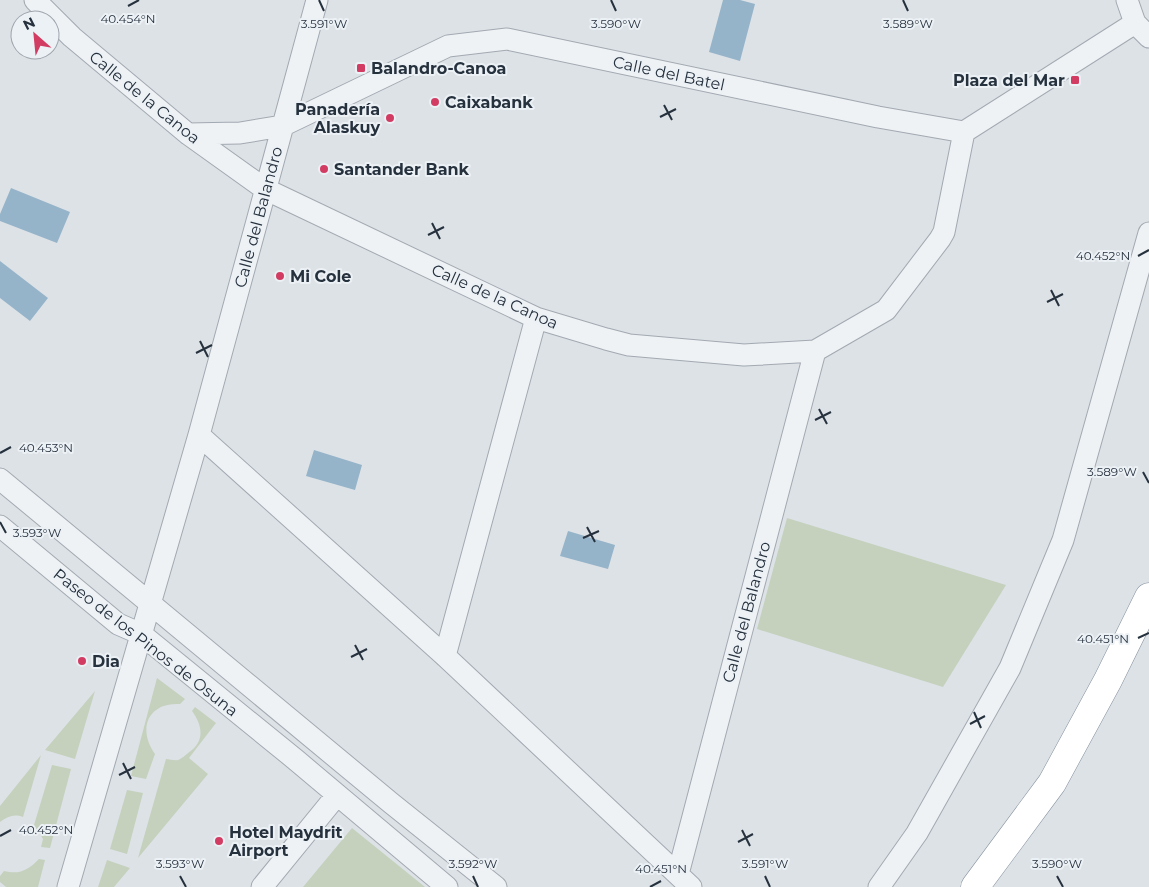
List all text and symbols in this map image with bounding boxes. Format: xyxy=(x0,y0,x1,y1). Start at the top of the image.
north arrow xyxy=(10,10,60,60)
text: 40.454°N xyxy=(100,11,156,26)
text: N xyxy=(20,13,38,34)
text: 3.591°W xyxy=(301,16,347,31)
text: 3.590°W xyxy=(591,16,641,31)
text: 3.589°W xyxy=(883,16,933,31)
street label: Calle de la Canoa xyxy=(86,47,204,148)
street label: Calle del Batel xyxy=(611,52,727,95)
place label: Balandro-Canoa xyxy=(371,59,506,78)
marker: Balandro-Canoa xyxy=(355,62,367,74)
place label: Plaza del Mar xyxy=(953,71,1065,90)
marker: Plaza del Mar xyxy=(1069,74,1081,86)
place label: Caixabank xyxy=(445,93,533,112)
marker: Caixabank xyxy=(429,96,441,108)
place label: Panadería Alaskuy xyxy=(295,100,380,137)
marker: Panadería Alaskuy xyxy=(384,112,396,124)
street label: Calle del Balandro xyxy=(231,144,286,290)
place label: Santander Bank xyxy=(334,160,470,179)
marker: Santander Bank xyxy=(318,163,330,175)
text: 40.452°N xyxy=(1076,248,1130,263)
street label: Calle de la Canoa xyxy=(429,260,561,333)
place label: Mi Cole xyxy=(290,267,351,286)
marker: Mi Cole xyxy=(274,270,286,282)
text: 40.453°N xyxy=(19,440,73,455)
text: 3.589°W xyxy=(1087,464,1137,479)
text: 3.593°W xyxy=(13,525,61,540)
street label: Calle del Balandro xyxy=(719,539,774,685)
street label: Paseo de los Pinos de Osuna xyxy=(50,564,242,720)
text: 40.451°N xyxy=(1077,631,1129,646)
place label: Dia xyxy=(92,652,120,671)
marker: Dia xyxy=(76,655,88,667)
text: 40.452°N xyxy=(19,822,73,837)
place label: Hotel Maydrit Airport xyxy=(228,823,343,860)
marker: Hotel Maydrit Airport xyxy=(213,835,225,847)
text: 3.593°W xyxy=(156,856,204,871)
text: 3.592°W xyxy=(449,856,497,871)
text: 3.591°W xyxy=(742,856,788,871)
text: 3.590°W xyxy=(1032,856,1082,871)
text: 40.451°N xyxy=(635,861,687,876)

